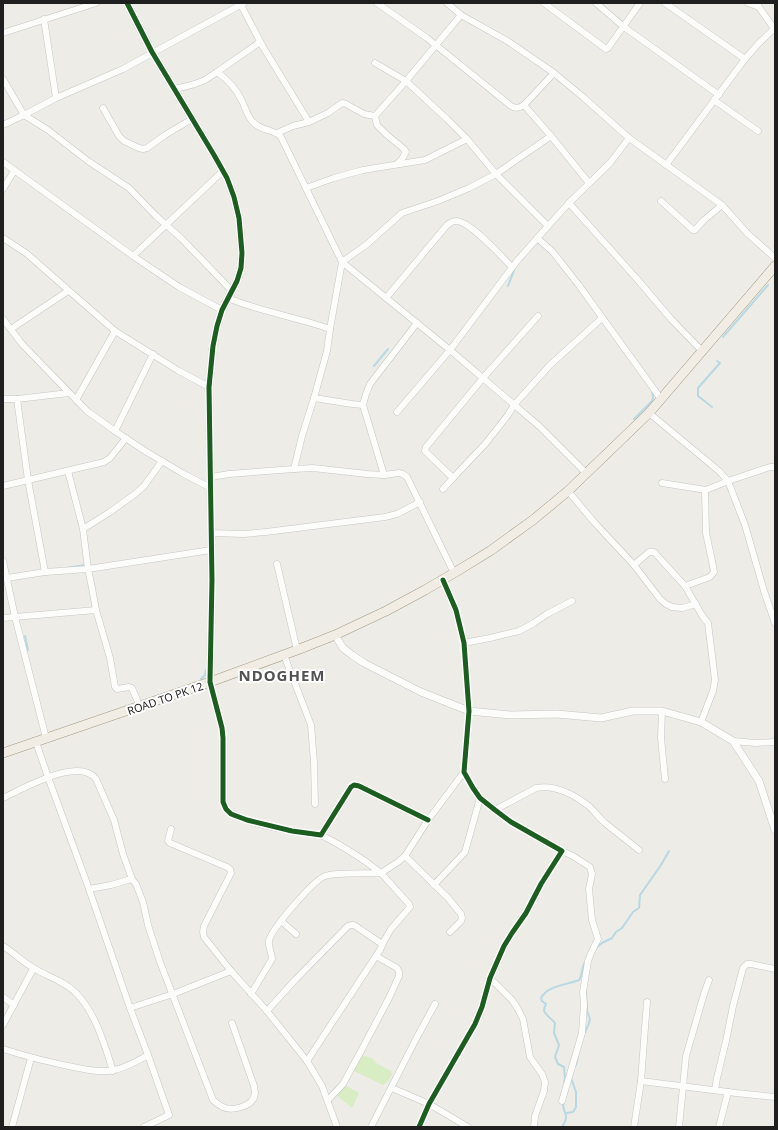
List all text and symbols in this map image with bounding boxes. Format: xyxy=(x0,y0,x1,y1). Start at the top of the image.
district label: NDOGHEM xyxy=(239,665,325,685)
street label: ROAD TO PK 12 xyxy=(125,678,205,718)

